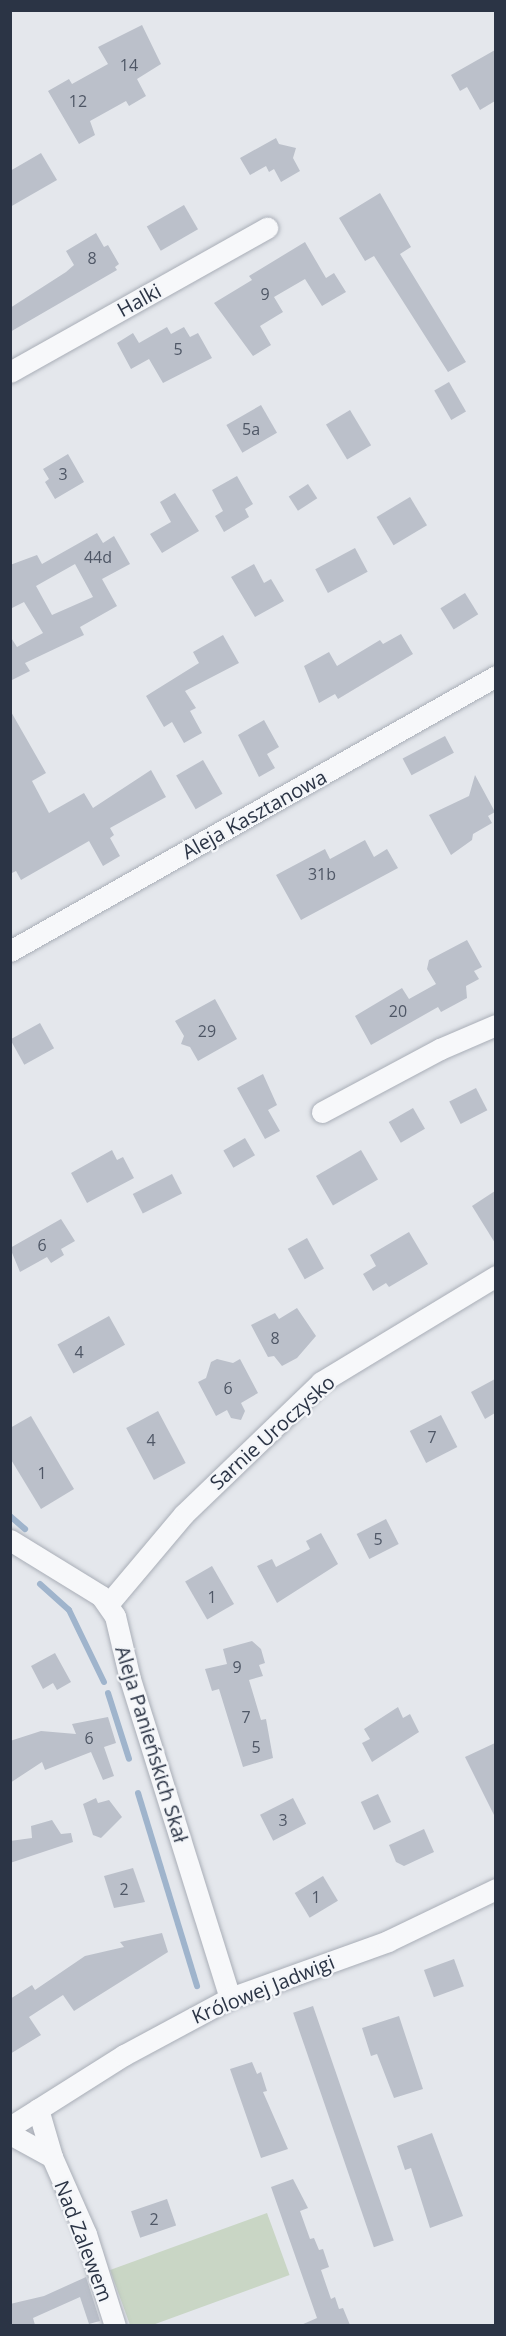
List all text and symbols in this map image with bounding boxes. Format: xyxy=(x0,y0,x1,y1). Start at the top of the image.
house number: 14 xyxy=(120,55,138,75)
house number: 12 xyxy=(69,91,87,111)
house number: 8 xyxy=(87,248,97,268)
street label: Halki xyxy=(113,278,165,322)
house number: 9 xyxy=(260,284,270,304)
house number: 5 xyxy=(173,339,183,359)
house number: 5a xyxy=(242,419,260,439)
house number: 3 xyxy=(58,464,68,484)
house number: 44d xyxy=(84,547,112,567)
street label: Aleja Kasztanowa xyxy=(177,764,331,864)
house number: 31b xyxy=(308,864,336,884)
house number: 20 xyxy=(389,1001,407,1021)
house number: 29 xyxy=(198,1021,216,1041)
house number: 6 xyxy=(37,1235,47,1255)
house number: 8 xyxy=(270,1328,280,1348)
house number: 4 xyxy=(74,1342,84,1362)
street label: Sarnie Uroczysko xyxy=(205,1370,339,1494)
house number: 6 xyxy=(223,1378,233,1398)
house number: 7 xyxy=(427,1427,437,1447)
house number: 4 xyxy=(146,1430,156,1450)
house number: 1 xyxy=(37,1463,47,1483)
house number: 5 xyxy=(373,1529,383,1549)
house number: 1 xyxy=(207,1587,217,1607)
street label: Aleja Panieńskich Skał xyxy=(111,1643,193,1845)
house number: 9 xyxy=(232,1657,242,1677)
house number: 7 xyxy=(241,1707,251,1727)
house number: 6 xyxy=(84,1728,94,1748)
house number: 5 xyxy=(251,1737,261,1757)
house number: 3 xyxy=(278,1810,288,1830)
house number: 2 xyxy=(119,1879,129,1899)
house number: 1 xyxy=(311,1887,321,1907)
street label: Królowej Jadwigi xyxy=(188,1949,338,2029)
street label: Nad Zalewem xyxy=(50,2177,118,2305)
house number: 2 xyxy=(149,2209,159,2229)

